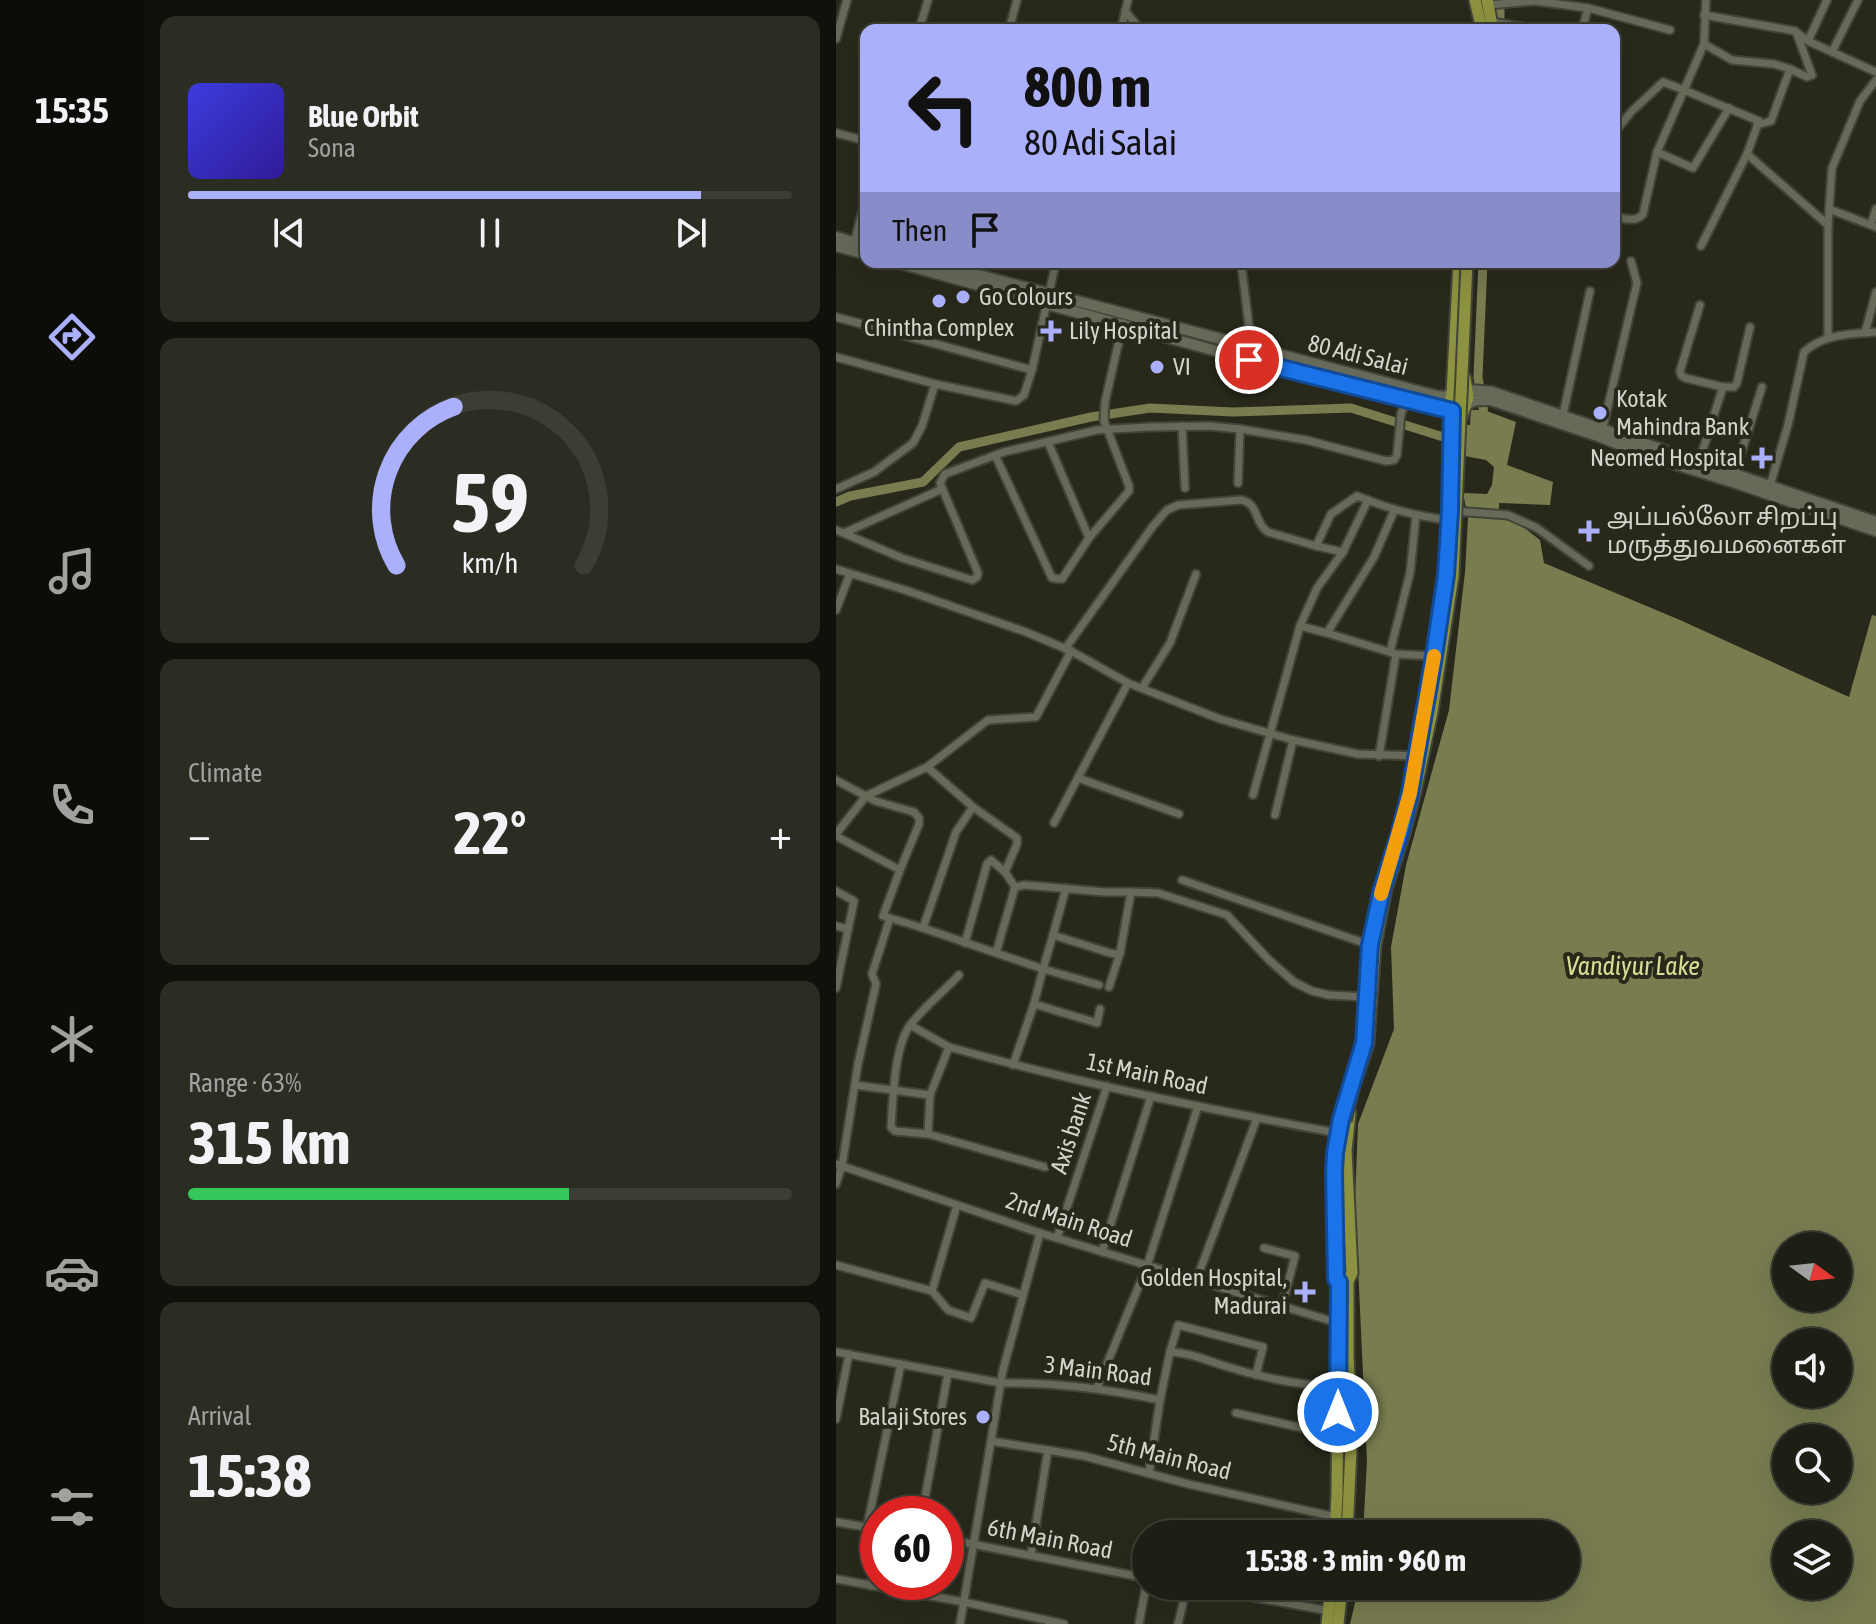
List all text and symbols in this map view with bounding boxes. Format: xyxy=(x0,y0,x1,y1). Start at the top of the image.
text: 800 m xyxy=(1024,55,1151,119)
icon: left xyxy=(892,56,996,160)
text: 15:35 xyxy=(35,89,109,131)
text: Blue Orbit xyxy=(308,99,419,133)
text: 80 Adi Salai xyxy=(1024,121,1177,163)
text: Sona xyxy=(308,133,356,163)
icon: arrive xyxy=(963,208,1007,252)
icon: previous xyxy=(267,211,311,255)
icon: pause xyxy=(468,211,512,255)
icon: next xyxy=(669,211,713,255)
text: Then xyxy=(892,213,947,247)
place label: Go Colours xyxy=(979,283,1073,310)
marker: Go Colours xyxy=(954,288,972,306)
marker: Chintha Complex xyxy=(930,292,948,310)
icon: directions xyxy=(44,309,100,365)
place label: Chintha Complex xyxy=(864,314,1014,341)
place label: Lily Hospital xyxy=(1069,317,1179,344)
marker: Lily Hospital xyxy=(1040,320,1062,342)
pin xyxy=(1215,326,1283,394)
street label: 80 Adi Salai xyxy=(1305,329,1411,380)
icon: arrive xyxy=(1227,338,1271,382)
place label: VI xyxy=(1173,353,1191,380)
marker: VI xyxy=(1148,358,1166,376)
place label: Kotak Mahindra Bank xyxy=(1616,385,1750,440)
marker: Kotak Mahindra Bank xyxy=(1591,404,1609,422)
place label: Neomed Hospital xyxy=(1590,444,1745,471)
marker: Neomed Hospital xyxy=(1751,447,1773,469)
text: 59 xyxy=(451,454,529,550)
place label: அப்பல்லோ சிறப்பு மருத்துவமனைகள் xyxy=(1607,503,1847,561)
marker: அப்பல்லோ சிறப்பு மருத்துவமனைகள் xyxy=(1578,520,1600,542)
icon: music xyxy=(44,543,100,599)
text: km/h xyxy=(462,547,518,580)
text: Climate xyxy=(188,758,262,788)
icon: phone xyxy=(44,777,100,833)
text: 22° xyxy=(454,798,526,867)
text: − xyxy=(188,808,211,858)
text: + xyxy=(769,808,792,858)
water label: Vandiyur Lake xyxy=(1566,951,1700,981)
icon: climate xyxy=(44,1011,100,1067)
street label: 1st Main Road xyxy=(1084,1047,1210,1100)
text: Range · 63% xyxy=(188,1068,301,1098)
street label: Axis bank xyxy=(1045,1089,1096,1177)
text: 315 km xyxy=(188,1108,350,1177)
street label: 2nd Main Road xyxy=(1003,1186,1136,1253)
north arrow xyxy=(1772,1232,1852,1312)
map controls xyxy=(1772,1232,1852,1600)
icon: car xyxy=(44,1245,100,1301)
place label: Golden Hospital, Madurai xyxy=(1140,1264,1287,1319)
marker: Golden Hospital, Madurai xyxy=(1294,1281,1316,1303)
button: sound xyxy=(1772,1328,1852,1408)
street label: 3 Main Road xyxy=(1043,1351,1153,1390)
position arrow xyxy=(1296,1370,1380,1454)
text: Arrival xyxy=(188,1401,252,1431)
place label: Balaji Stores xyxy=(858,1403,967,1430)
marker: Balaji Stores xyxy=(974,1408,992,1426)
button: search xyxy=(1772,1424,1852,1504)
street label: 5th Main Road xyxy=(1104,1428,1234,1485)
text: 15:38 xyxy=(188,1441,311,1510)
icon: filters xyxy=(44,1479,100,1535)
speed limit sign: 60 xyxy=(860,1496,964,1600)
street label: 6th Main Road xyxy=(985,1513,1115,1564)
button: layers xyxy=(1772,1520,1852,1600)
text: 15:38 · 3 min · 960 m xyxy=(1246,1543,1466,1577)

